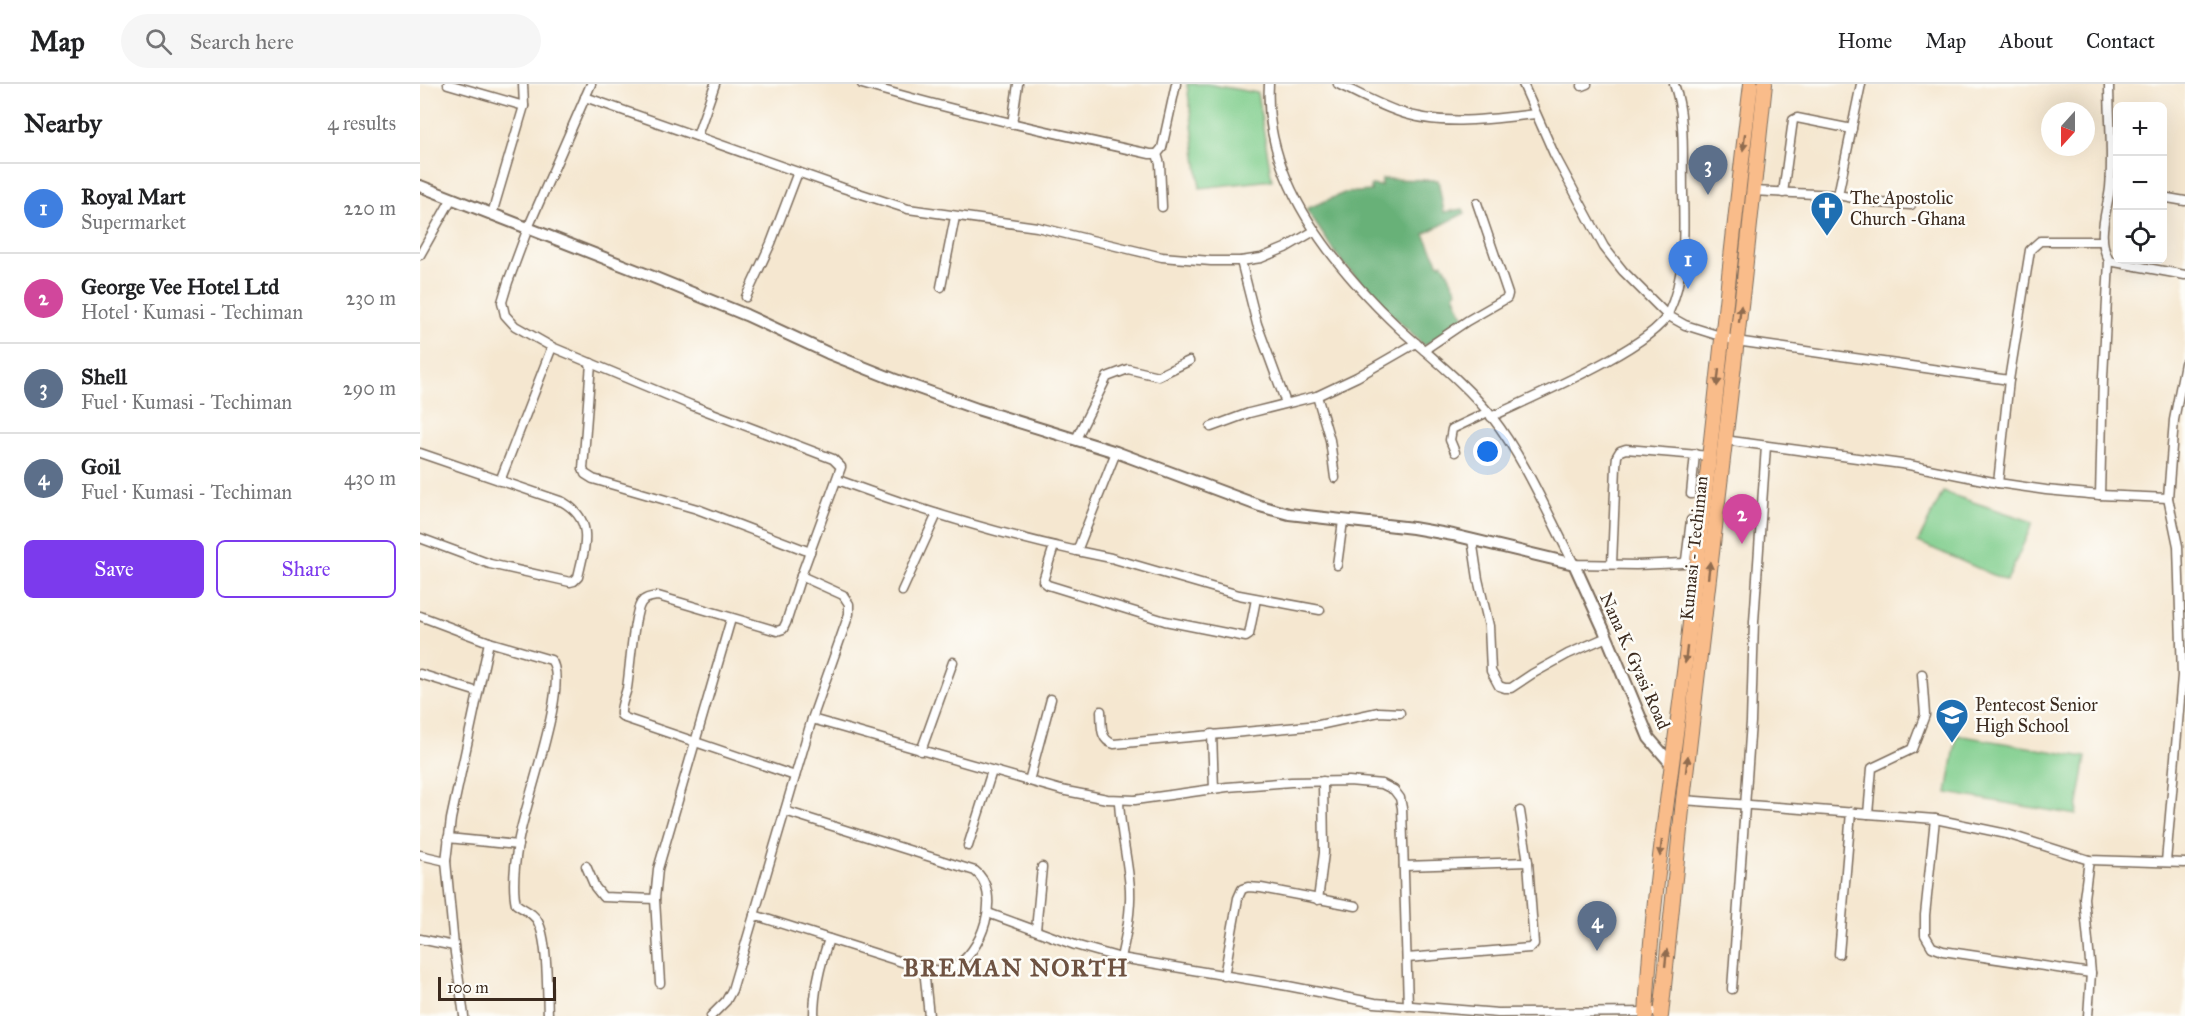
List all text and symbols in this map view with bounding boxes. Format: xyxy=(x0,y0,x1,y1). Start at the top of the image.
search box xyxy=(121,14,541,68)
text: Map xyxy=(30,24,85,59)
icon: search xyxy=(142,25,175,58)
text: Search here xyxy=(190,28,294,55)
text: Home xyxy=(1837,28,1892,54)
text: Map xyxy=(1925,28,1966,54)
text: About xyxy=(1999,28,2053,54)
text: Contact xyxy=(2086,28,2155,54)
north arrow xyxy=(2041,102,2095,156)
map controls xyxy=(2113,102,2167,264)
button: + xyxy=(2113,102,2167,156)
text: Nearby xyxy=(24,107,102,139)
text: 4 results xyxy=(327,111,396,135)
one-way arrow xyxy=(1739,133,1748,152)
pin: 3 xyxy=(1688,146,1728,195)
button: − xyxy=(2113,156,2167,210)
text: Royal Mart xyxy=(81,183,186,210)
place label: The Apostolic Church -Ghana xyxy=(1850,187,1966,230)
church icon: The Apostolic Church -Ghana xyxy=(1809,190,1845,237)
text: 1 xyxy=(40,196,47,220)
text: 220 m xyxy=(344,196,396,220)
text: Supermarket xyxy=(81,210,186,234)
button: locate xyxy=(2113,210,2167,264)
pin: 1 xyxy=(1668,240,1708,289)
text: George Vee Hotel Ltd xyxy=(81,273,279,300)
text: 2 xyxy=(39,286,48,310)
text: 230 m xyxy=(345,286,396,310)
text: Hotel · Kumasi - Techiman xyxy=(81,300,303,324)
one-way arrow xyxy=(1735,304,1744,323)
text: Shell xyxy=(81,363,127,390)
one-way arrow xyxy=(1714,368,1723,387)
text: 3 xyxy=(40,376,48,400)
text: 290 m xyxy=(343,376,396,400)
text: Fuel · Kumasi - Techiman xyxy=(81,390,292,414)
your location xyxy=(1473,437,1502,466)
text: Goil xyxy=(81,453,120,480)
text: 4 xyxy=(38,466,49,490)
text: 430 m xyxy=(344,466,396,490)
street label: Kumasi - Techiman xyxy=(1675,475,1713,621)
text: Fuel · Kumasi - Techiman xyxy=(81,480,292,504)
pin: 2 xyxy=(1722,494,1762,544)
button: Save xyxy=(24,540,204,598)
button: Share xyxy=(216,540,396,598)
one-way arrow xyxy=(1704,561,1714,580)
street label: Nana K. Gyasi Road xyxy=(1595,589,1675,733)
one-way arrow xyxy=(1682,645,1691,664)
place label: Pentecost Senior High School xyxy=(1975,694,2098,738)
school or university icon: Pentecost Senior High School xyxy=(1934,697,1970,744)
one-way arrow xyxy=(1682,754,1692,773)
one-way arrow xyxy=(1656,839,1666,858)
pin: 4 xyxy=(1578,902,1616,951)
one-way arrow xyxy=(1661,948,1671,967)
district label: BREMAN NORTH xyxy=(903,953,1129,983)
scale bar xyxy=(438,974,556,1002)
text: 100 m xyxy=(447,978,489,997)

